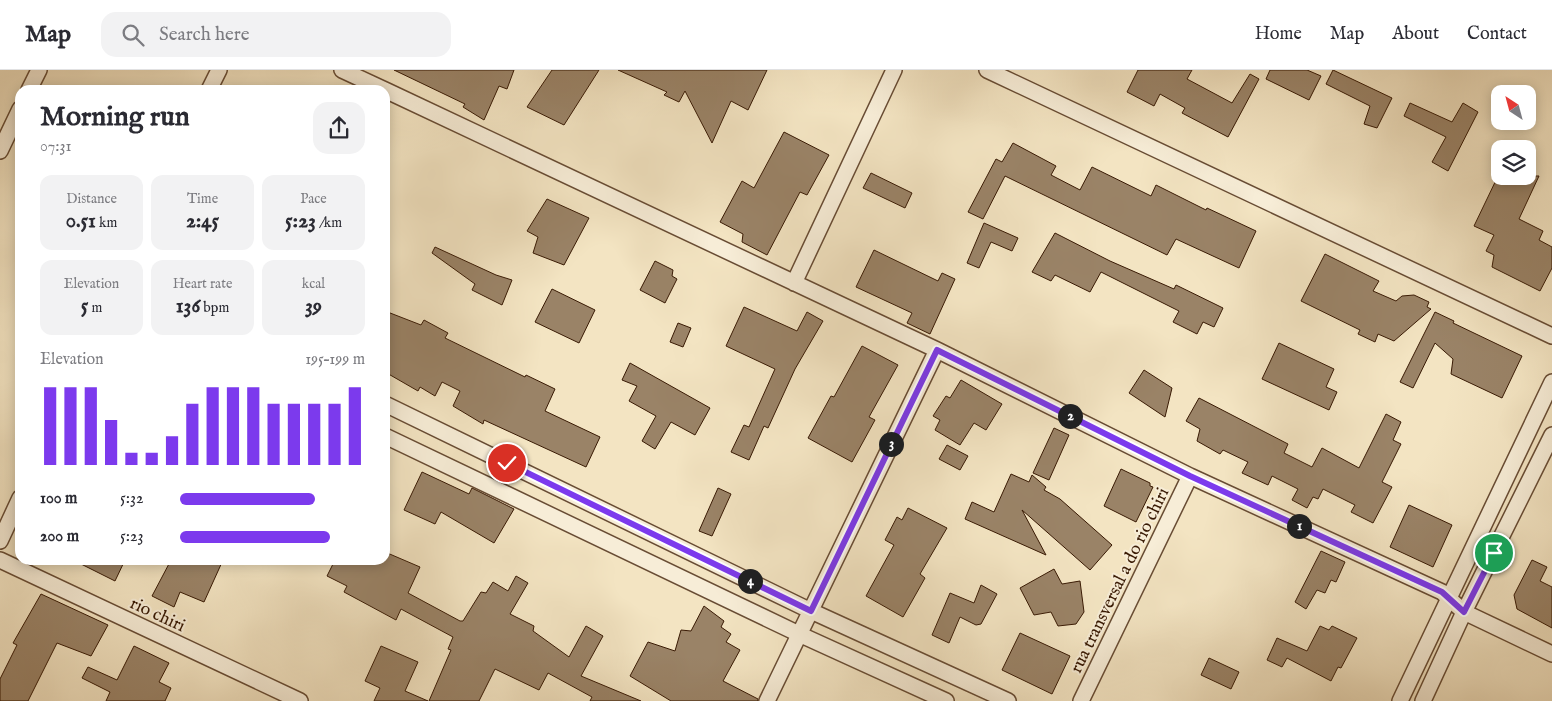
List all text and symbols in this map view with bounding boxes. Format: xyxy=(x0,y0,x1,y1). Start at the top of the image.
search box xyxy=(101,12,451,57)
text: Map xyxy=(25,19,71,50)
icon: search xyxy=(119,21,147,49)
text: Search here xyxy=(159,23,250,47)
text: Home xyxy=(1255,23,1302,46)
text: Map xyxy=(1330,23,1364,46)
text: About xyxy=(1392,23,1439,46)
text: Contact xyxy=(1467,23,1527,46)
north arrow xyxy=(1491,85,1536,130)
map controls xyxy=(1491,85,1536,185)
text: Morning run xyxy=(40,100,190,135)
button: share xyxy=(313,102,365,154)
text: 07:31 xyxy=(40,137,72,157)
button: layers xyxy=(1491,140,1536,185)
text: Distance xyxy=(66,190,117,208)
text: Time xyxy=(187,190,218,208)
text: Pace xyxy=(300,190,327,208)
text: 0.51 xyxy=(66,208,96,235)
text: 2:45 xyxy=(186,208,219,235)
text: 5:23 xyxy=(285,208,316,235)
text: km xyxy=(96,214,117,232)
text: /km xyxy=(316,214,342,232)
text: Elevation xyxy=(64,275,119,293)
text: Heart rate xyxy=(173,275,232,293)
text: kcal xyxy=(302,275,325,293)
text: 5 xyxy=(81,293,88,320)
text: 136 xyxy=(176,293,200,320)
text: 39 xyxy=(305,293,322,320)
text: m xyxy=(88,299,102,317)
text: bpm xyxy=(200,299,229,317)
text: Elevation xyxy=(40,350,103,370)
text: 195–199 m xyxy=(305,350,365,370)
pin: 2 xyxy=(1058,404,1082,428)
text: 2 xyxy=(1067,407,1074,425)
pin: 3 xyxy=(878,432,904,456)
text: 3 xyxy=(889,435,894,453)
pin xyxy=(486,442,528,484)
icon: check xyxy=(493,449,521,477)
street label: rua transversal a do rio chiri xyxy=(1065,484,1175,677)
text: 100 m xyxy=(40,489,77,509)
text: 5:32 xyxy=(120,489,144,509)
pin: 1 xyxy=(1286,514,1312,538)
text: 1 xyxy=(1297,517,1302,535)
text: 200 m xyxy=(40,527,79,547)
text: 5:23 xyxy=(120,527,144,547)
pin xyxy=(1473,532,1515,574)
icon: arrive xyxy=(1480,539,1508,567)
pin: 4 xyxy=(738,568,762,594)
text: 4 xyxy=(747,572,754,590)
street label: rio chiri xyxy=(126,593,189,638)

